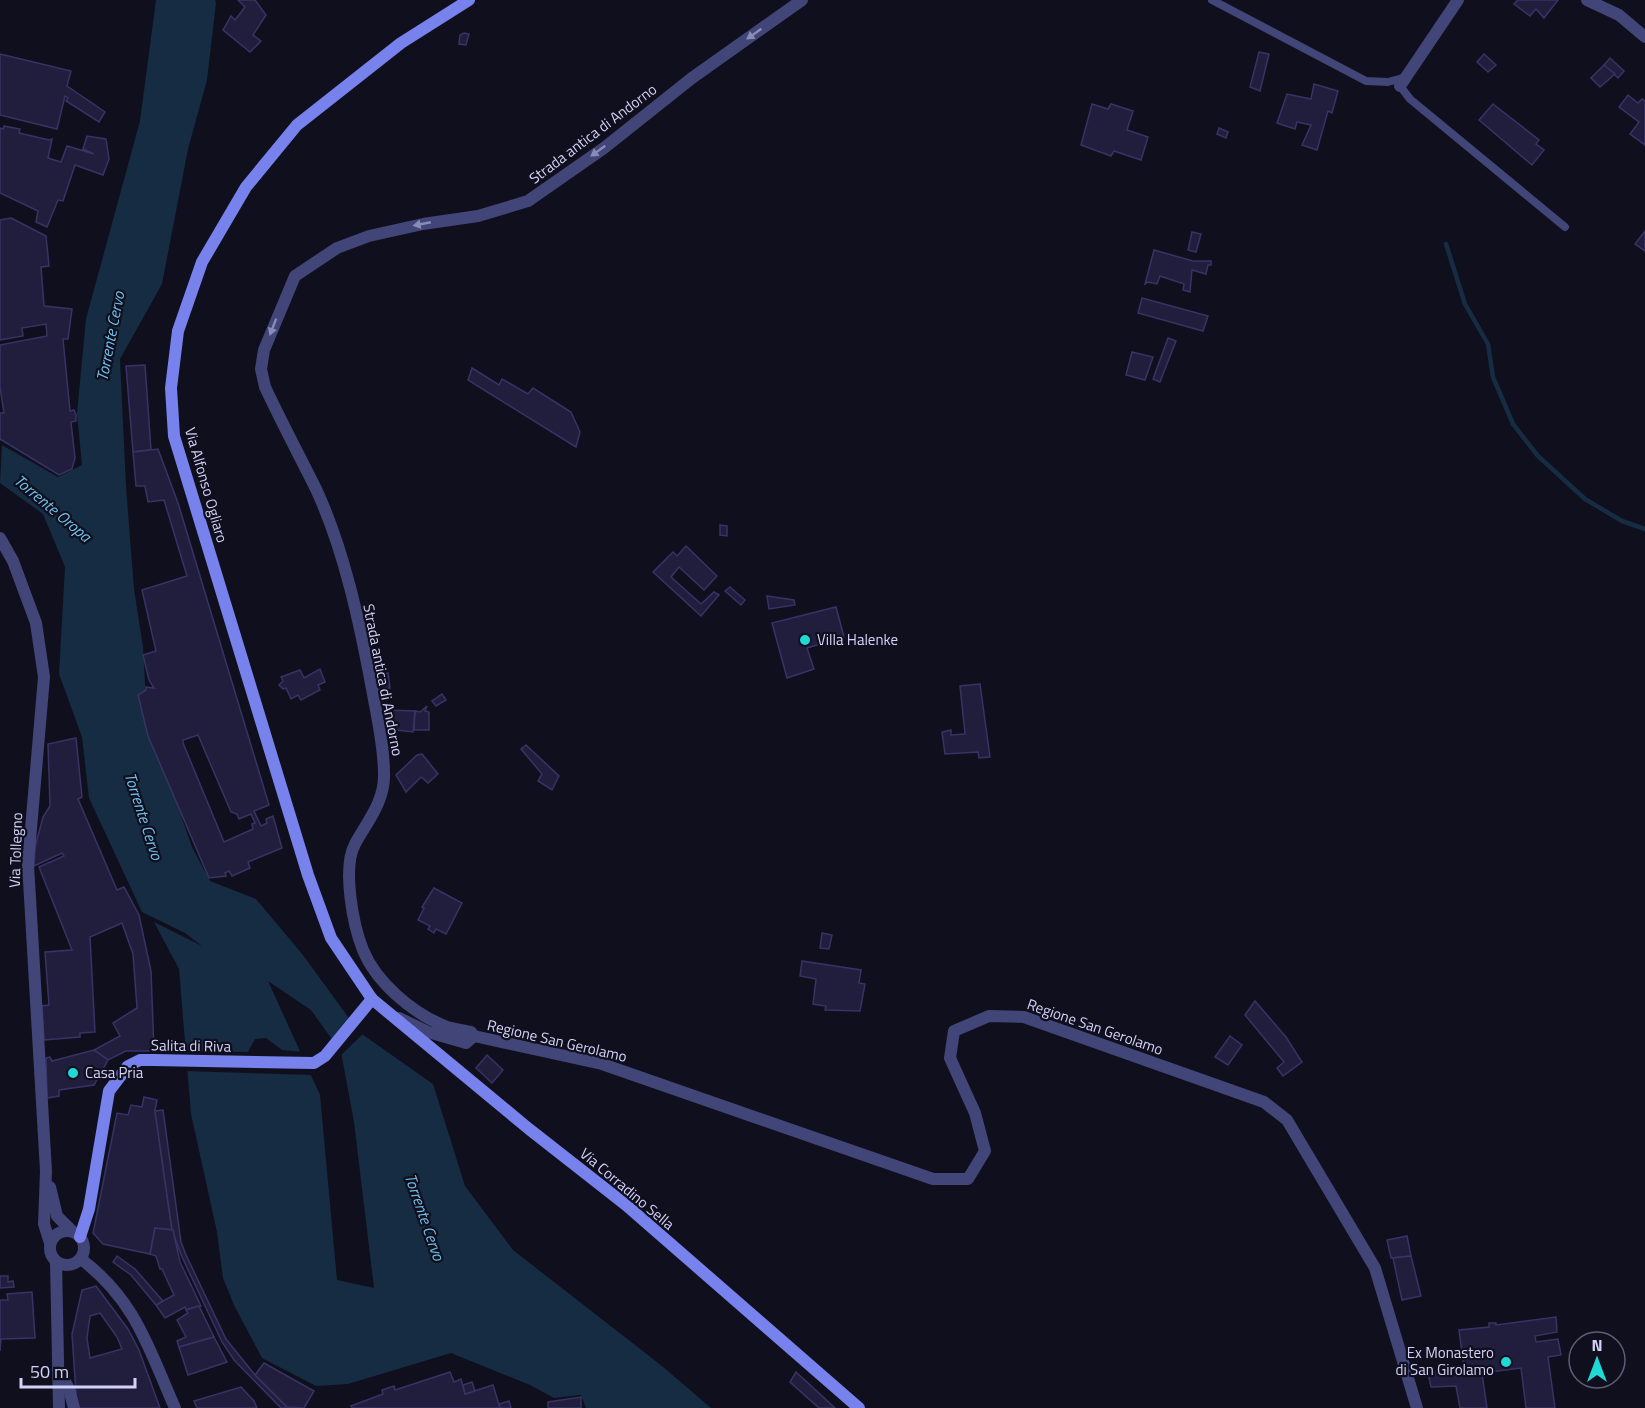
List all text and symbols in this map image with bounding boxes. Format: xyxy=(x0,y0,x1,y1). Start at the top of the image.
one-way arrow xyxy=(746,28,762,39)
street label: Strada antica di Andorno xyxy=(524,78,661,189)
one-way arrow xyxy=(591,145,606,157)
one-way arrow xyxy=(412,220,431,229)
water label: Torrente Cervo xyxy=(90,288,131,383)
one-way arrow xyxy=(268,318,278,336)
street label: Via Alfonso Ogliaro xyxy=(179,424,234,545)
water label: Torrente Oropa xyxy=(9,469,98,548)
street label: Strada antica di Andorno xyxy=(357,602,410,758)
place label: Villa Halenke xyxy=(817,628,898,651)
marker: Villa Halenke xyxy=(798,633,812,647)
water label: Torrente Cervo xyxy=(119,769,170,864)
street label: Via Tollegno xyxy=(3,812,28,888)
street label: Regione San Gerolamo xyxy=(1024,992,1166,1061)
street label: Regione San Gerolamo xyxy=(485,1013,629,1068)
street label: Salita di Riva xyxy=(151,1033,232,1058)
place label: Casa Pria xyxy=(85,1061,144,1084)
marker: Casa Pria xyxy=(66,1066,80,1080)
street label: Via Corradino Sella xyxy=(575,1142,680,1235)
water label: Torrente Cervo xyxy=(399,1170,451,1265)
north arrow xyxy=(1567,1330,1627,1390)
text: N xyxy=(1591,1333,1603,1357)
place label: Ex Monastero di San Girolamo xyxy=(1396,1341,1494,1381)
scale bar xyxy=(21,1351,135,1389)
marker: Ex Monastero di San Girolamo xyxy=(1499,1355,1513,1369)
text: 50 m xyxy=(30,1358,69,1385)

